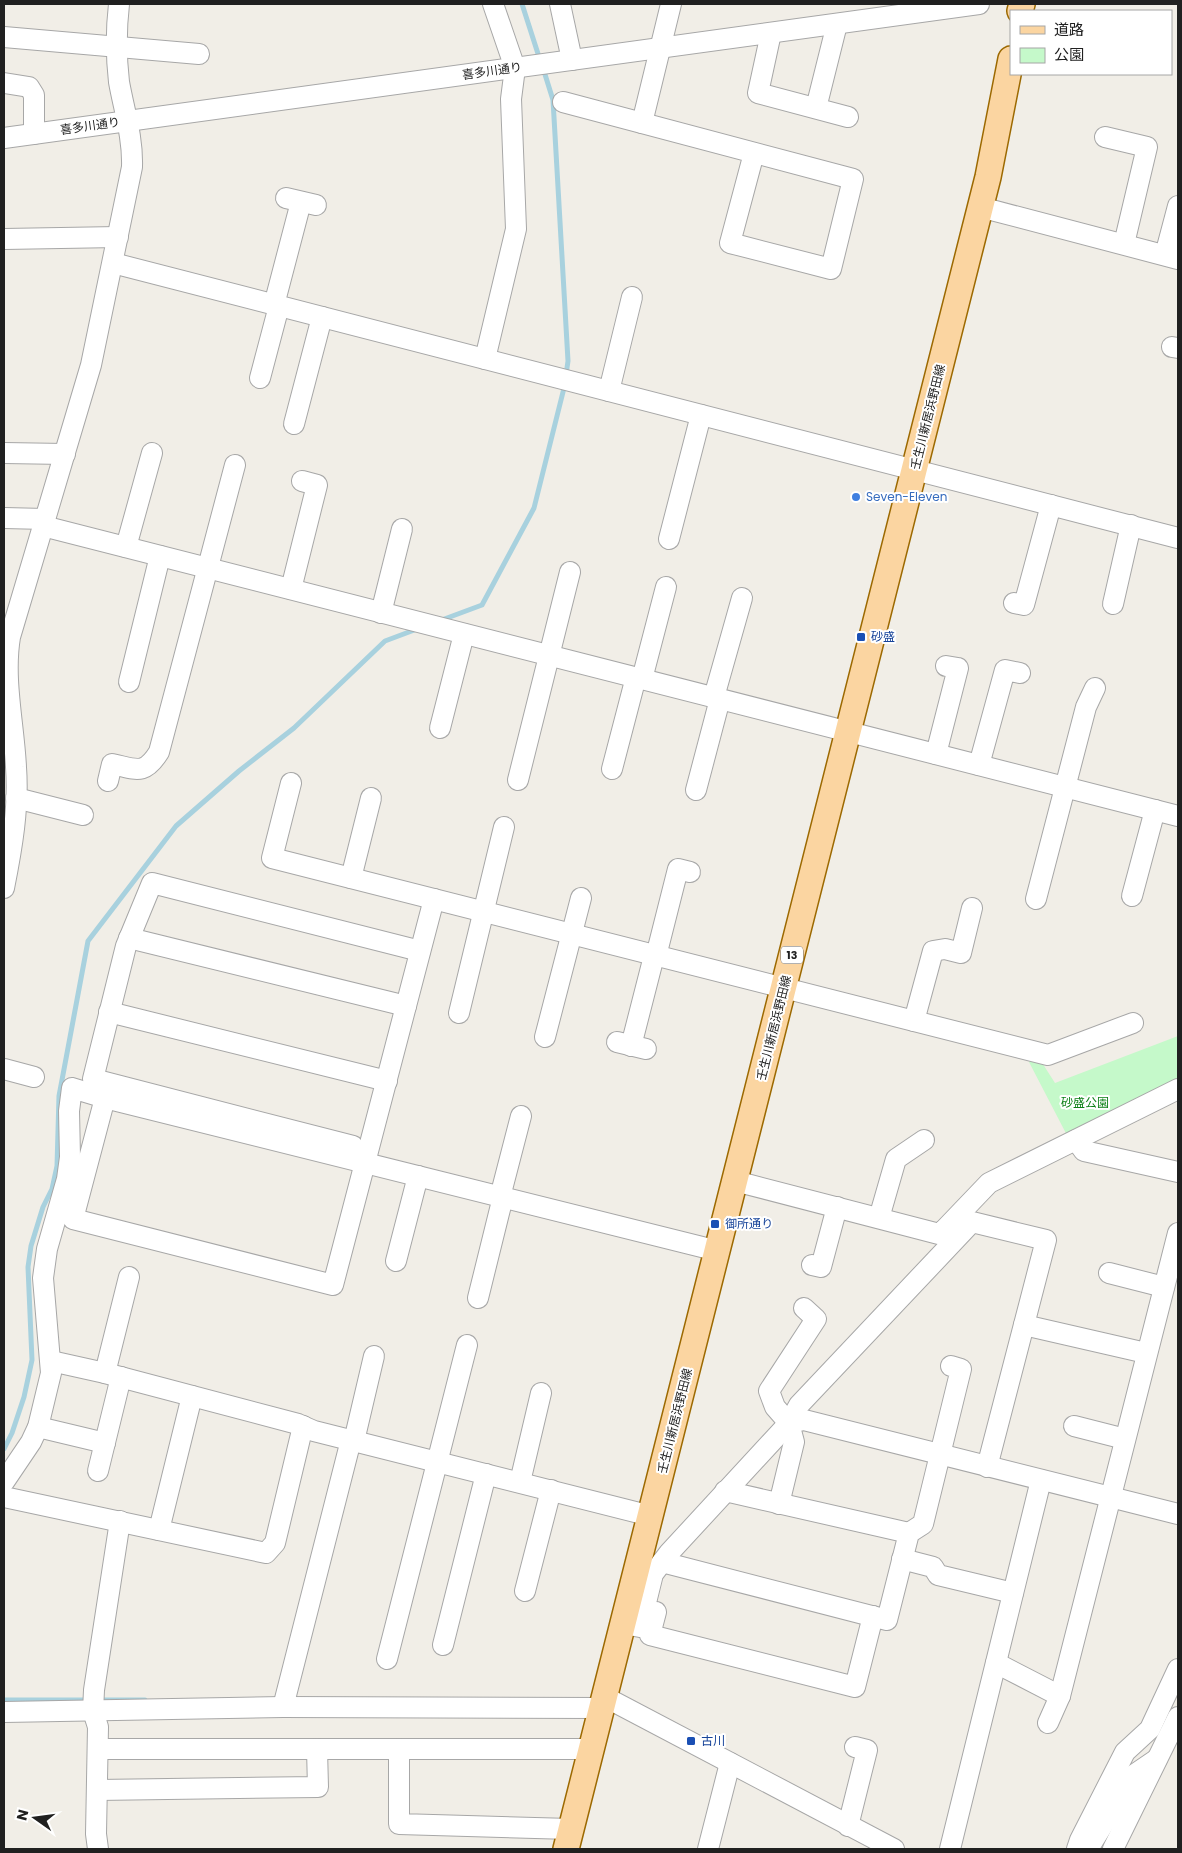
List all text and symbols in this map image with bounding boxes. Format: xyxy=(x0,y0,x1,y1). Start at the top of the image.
legend xyxy=(1010,10,1172,75)
text: 道路 xyxy=(1054,19,1084,40)
text: 公園 xyxy=(1054,44,1084,65)
street label: 喜多川通り xyxy=(461,58,523,83)
street label: 喜多川通り xyxy=(59,113,121,138)
street label: 壬生川新居浜野田線 xyxy=(906,362,949,471)
place label: Seven-Eleven xyxy=(866,488,947,505)
marker: Seven-Eleven xyxy=(850,491,862,503)
place label: 砂盛 xyxy=(871,628,895,645)
marker: 砂盛 xyxy=(855,631,867,643)
road number: 13 xyxy=(781,946,803,964)
street label: 壬生川新居浜野田線 xyxy=(752,973,795,1082)
park label: 砂盛公園 xyxy=(1061,1094,1109,1111)
place label: 御所通り xyxy=(725,1215,773,1232)
marker: 御所通り xyxy=(709,1218,721,1230)
street label: 壬生川新居浜野田線 xyxy=(653,1366,696,1475)
place label: 古川 xyxy=(701,1732,725,1749)
marker: 古川 xyxy=(685,1735,697,1747)
north arrow xyxy=(10,1793,60,1843)
text: N xyxy=(11,1807,33,1822)

